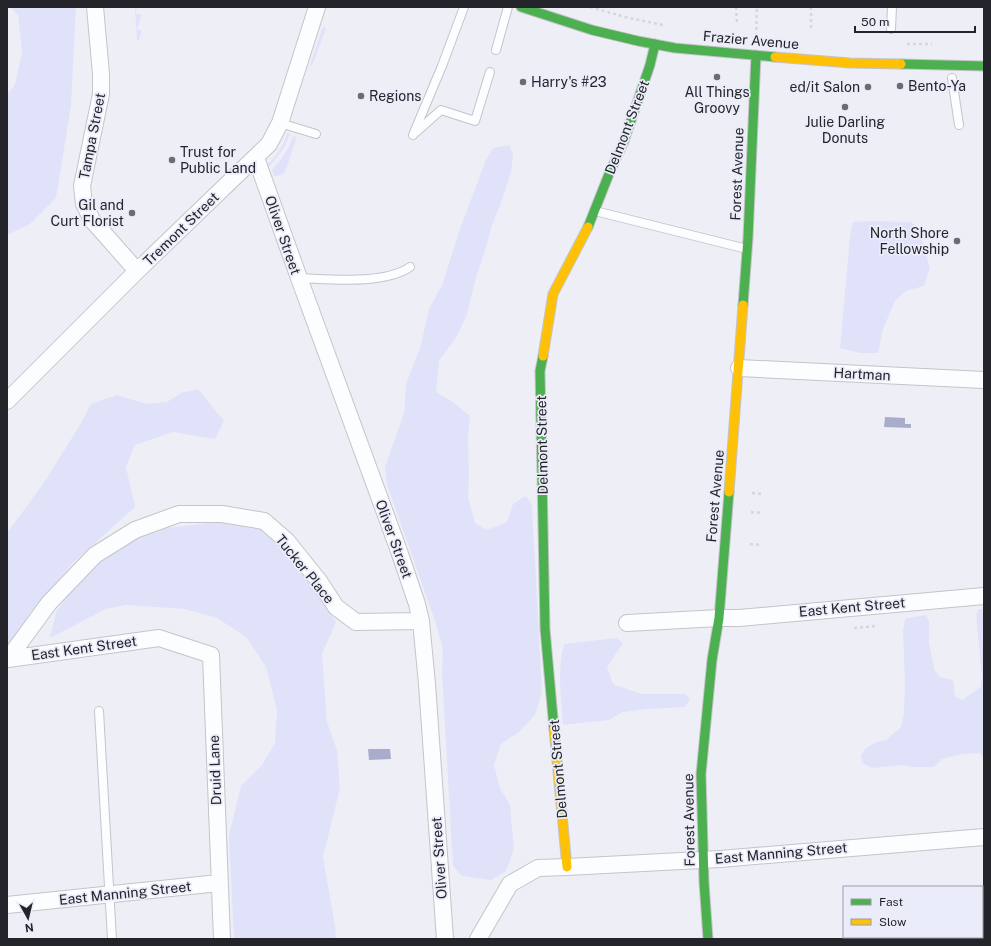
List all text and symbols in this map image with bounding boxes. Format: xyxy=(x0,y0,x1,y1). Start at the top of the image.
scale bar xyxy=(855,8,975,34)
text: 50 m xyxy=(861,15,889,29)
street label: Frazier Avenue xyxy=(702,28,800,52)
marker: All Things Groovy xyxy=(712,72,722,82)
place label: Harry's #23 xyxy=(531,74,607,90)
marker: Harry's #23 xyxy=(518,77,528,87)
street label: Delmont Street xyxy=(602,78,652,176)
place label: Bento-Ya xyxy=(908,78,966,94)
place label: ed/it Salon xyxy=(790,79,860,95)
marker: Bento-Ya xyxy=(895,81,905,91)
marker: ed/it Salon xyxy=(863,82,873,92)
place label: All Things Groovy xyxy=(684,84,750,116)
place label: Regions xyxy=(369,88,421,104)
street label: Tampa Street xyxy=(76,91,108,181)
marker: Regions xyxy=(356,91,366,101)
marker: Julie Darling Donuts xyxy=(840,102,850,112)
place label: Julie Darling Donuts xyxy=(805,114,885,146)
street label: Forest Avenue xyxy=(727,127,747,221)
place label: Trust for Public Land xyxy=(180,144,256,176)
marker: Trust for Public Land xyxy=(167,155,177,165)
street label: Tremont Street xyxy=(140,189,222,269)
street label: Oliver Street xyxy=(262,193,304,277)
place label: Gil and Curt Florist xyxy=(51,197,124,229)
marker: Gil and Curt Florist xyxy=(127,208,137,218)
place label: North Shore Fellowship xyxy=(870,225,949,257)
marker: North Shore Fellowship xyxy=(952,236,962,246)
street label: Hartman xyxy=(833,365,891,383)
street label: Delmont Street xyxy=(533,395,551,495)
street label: Forest Avenue xyxy=(703,449,727,543)
street label: Oliver Street xyxy=(372,498,416,580)
street label: Tucker Place xyxy=(272,531,338,607)
street label: East Kent Street xyxy=(798,594,906,620)
street label: East Kent Street xyxy=(30,633,138,663)
street label: Delmont Street xyxy=(546,719,570,819)
street label: Druid Lane xyxy=(206,735,224,805)
street label: Forest Avenue xyxy=(680,773,698,867)
street label: Oliver Street xyxy=(428,816,450,900)
street label: East Manning Street xyxy=(714,839,848,867)
street label: East Manning Street xyxy=(58,878,192,908)
legend xyxy=(843,886,983,938)
text: Fast xyxy=(879,895,904,909)
north arrow xyxy=(8,898,48,938)
text: Slow xyxy=(879,915,907,929)
text: N xyxy=(24,921,34,934)

